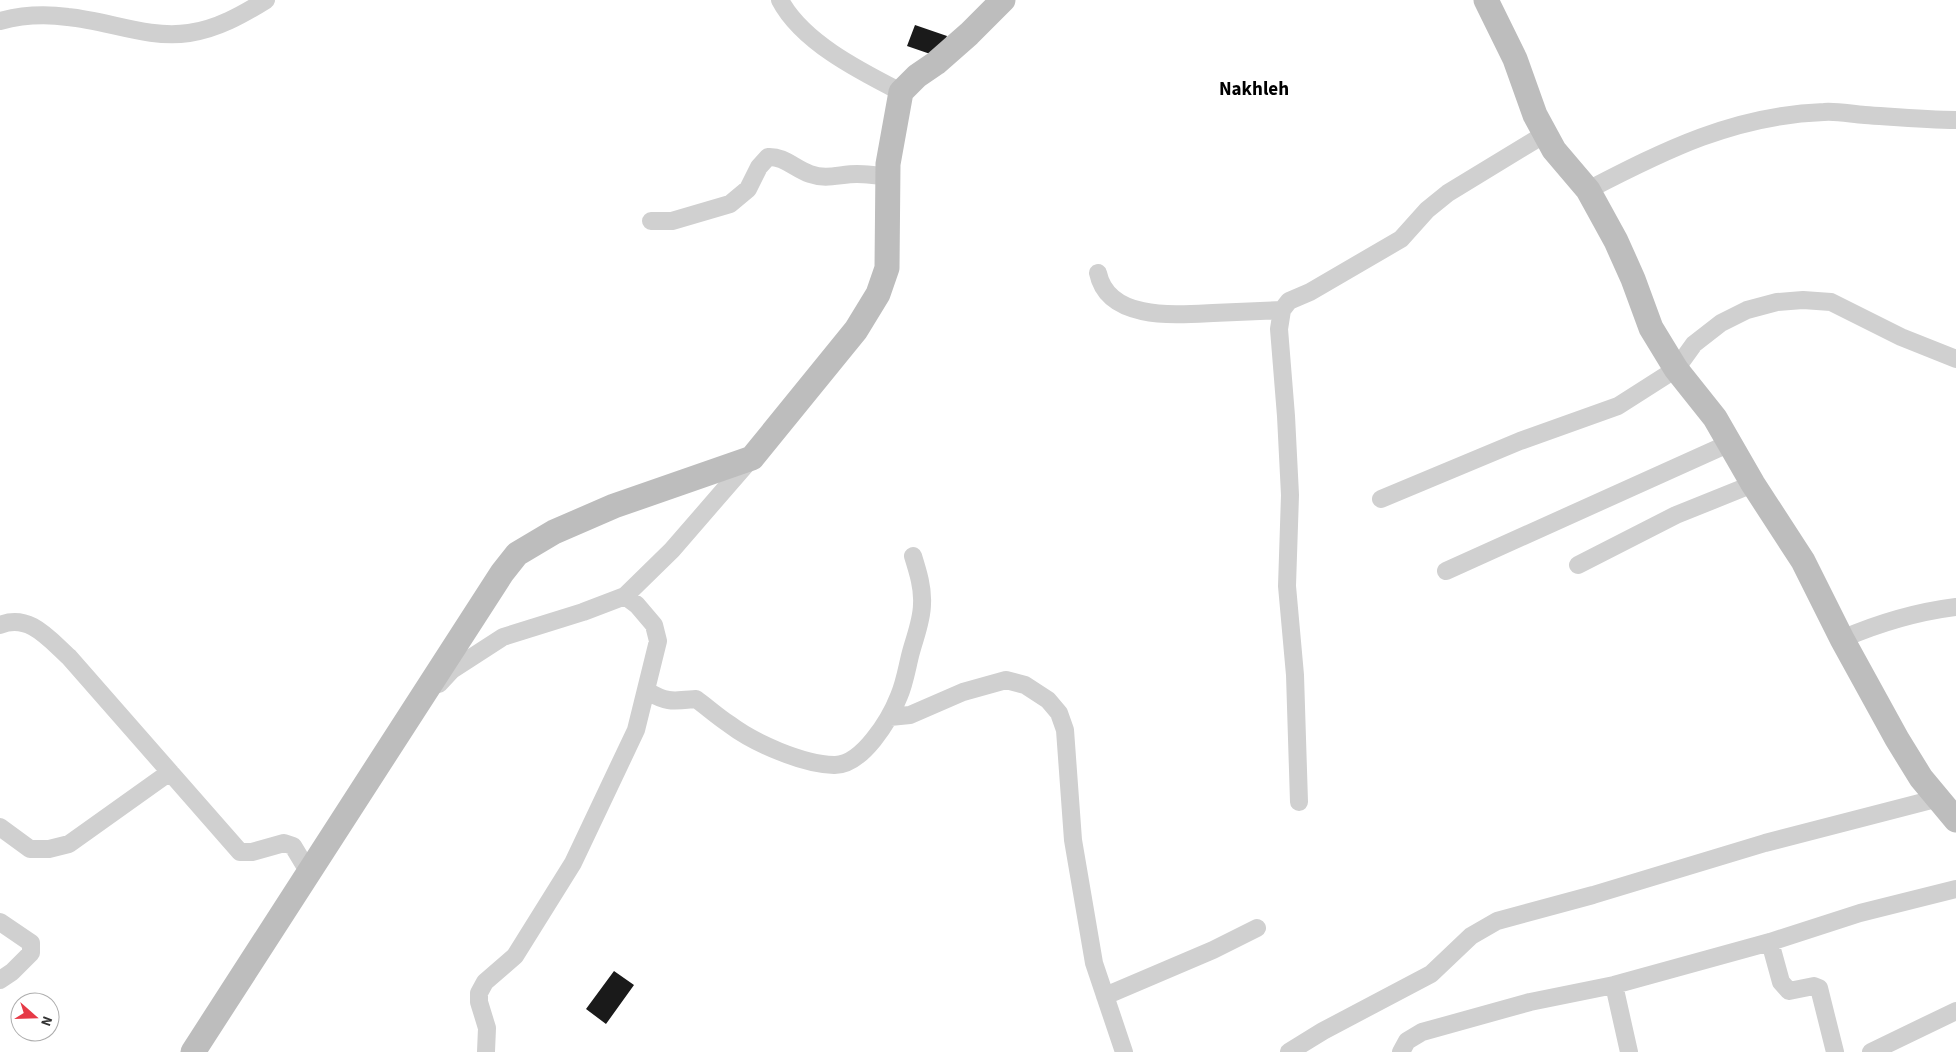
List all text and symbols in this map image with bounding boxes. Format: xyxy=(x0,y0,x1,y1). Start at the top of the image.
district label: Nakhleh xyxy=(1219,76,1289,103)
north arrow xyxy=(10,992,60,1042)
text: N xyxy=(35,1013,57,1029)

